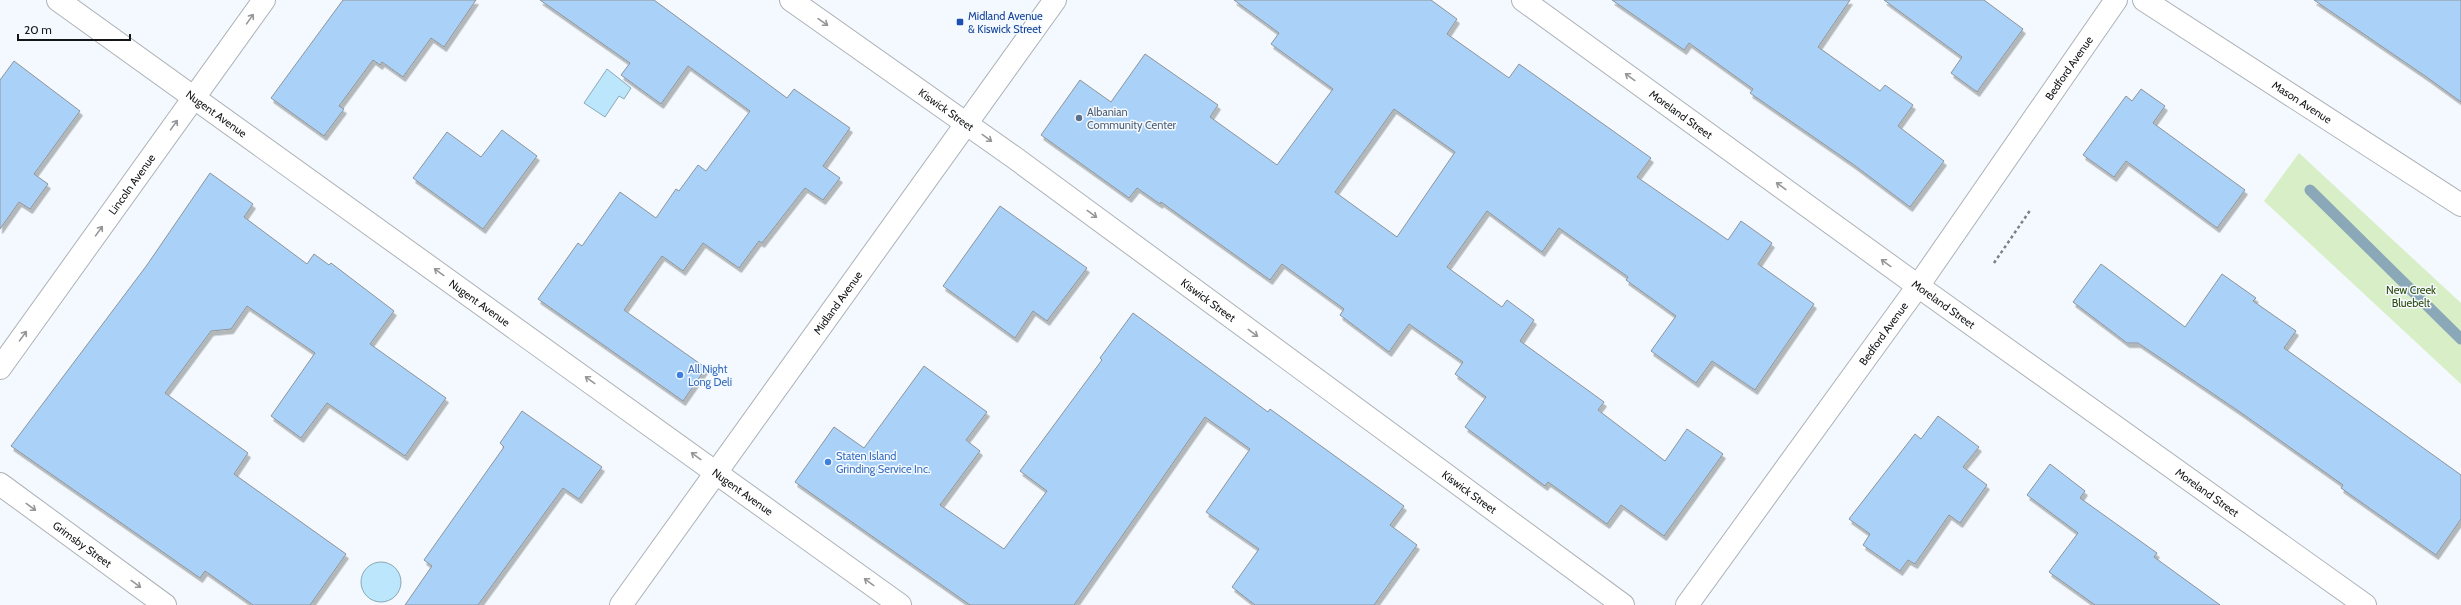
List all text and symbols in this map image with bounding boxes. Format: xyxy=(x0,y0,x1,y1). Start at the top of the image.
place label: Midland Avenue & Kiswick Street xyxy=(968,9,1043,36)
one-way arrow xyxy=(246,14,254,25)
scale bar xyxy=(18,16,130,42)
marker: Midland Avenue & Kiswick Street xyxy=(955,17,965,27)
one-way arrow xyxy=(817,18,828,27)
text: 20 m xyxy=(24,22,52,37)
street label: Bedford Avenue xyxy=(2042,33,2096,103)
one-way arrow xyxy=(1625,73,1636,81)
street label: Mason Avenue xyxy=(2269,78,2335,127)
street label: Kiswick Street xyxy=(916,85,977,134)
street label: Nugent Avenue xyxy=(183,87,250,141)
street label: Moreland Street xyxy=(1647,87,1716,142)
place label: Albanian Community Center xyxy=(1087,105,1177,132)
marker: Albanian Community Center xyxy=(1074,113,1084,123)
one-way arrow xyxy=(170,120,179,131)
one-way arrow xyxy=(981,133,992,142)
street label: Lincoln Avenue xyxy=(105,151,158,217)
one-way arrow xyxy=(1776,182,1787,191)
one-way arrow xyxy=(1086,210,1097,219)
one-way arrow xyxy=(95,225,103,236)
one-way arrow xyxy=(1881,259,1892,267)
one-way arrow xyxy=(434,268,445,276)
street label: Midland Avenue xyxy=(810,268,866,337)
street label: Kiswick Street xyxy=(1178,275,1239,325)
street label: Nugent Avenue xyxy=(446,276,513,330)
street label: Moreland Street xyxy=(1909,277,1978,332)
park label: New Creek Bluebelt xyxy=(2386,283,2436,310)
street label: Bedford Avenue xyxy=(1856,299,1911,368)
one-way arrow xyxy=(1247,329,1258,337)
one-way arrow xyxy=(19,331,27,342)
place label: All Night Long Deli xyxy=(688,362,732,389)
marker: All Night Long Deli xyxy=(675,370,685,380)
one-way arrow xyxy=(585,376,596,385)
place label: Staten Island Grinding Service Inc. xyxy=(836,449,930,476)
one-way arrow xyxy=(691,452,702,460)
marker: Staten Island Grinding Service Inc. xyxy=(823,457,833,467)
street label: Nugent Avenue xyxy=(709,465,776,519)
street label: Moreland Street xyxy=(2173,465,2242,520)
street label: Kiswick Street xyxy=(1439,467,1500,517)
one-way arrow xyxy=(26,503,37,511)
street label: Grimsby Street xyxy=(50,518,115,571)
one-way arrow xyxy=(864,578,875,586)
one-way arrow xyxy=(131,580,142,588)

